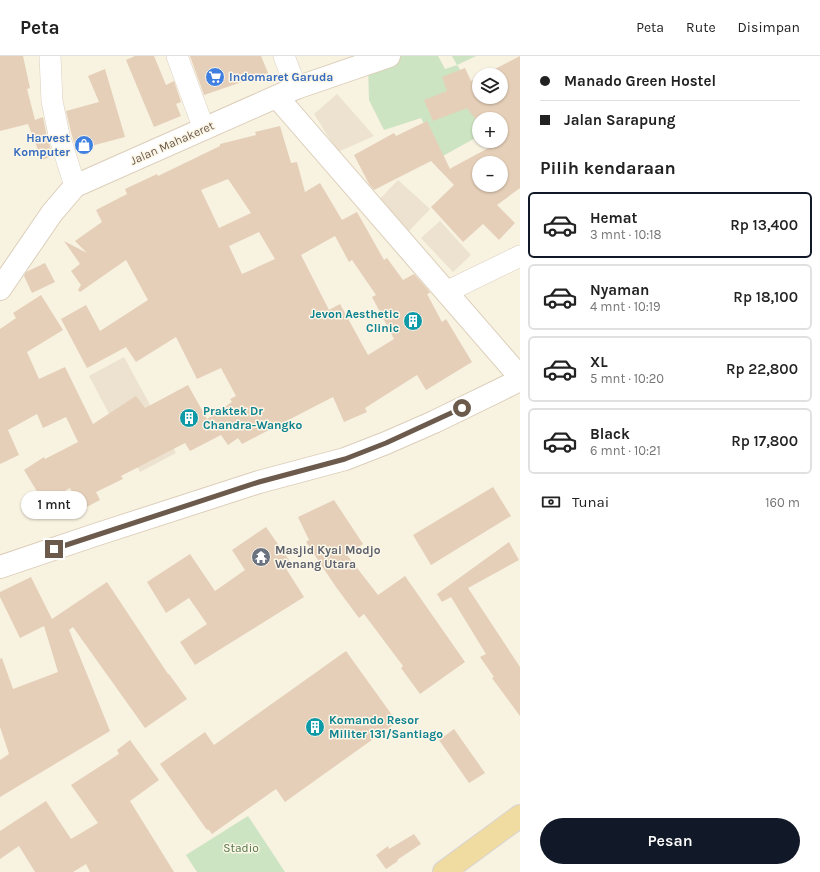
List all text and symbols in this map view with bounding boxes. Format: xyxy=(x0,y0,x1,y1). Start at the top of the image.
text: Peta xyxy=(20,17,60,39)
text: Peta xyxy=(636,19,664,36)
text: Rute xyxy=(686,19,716,36)
text: Disimpan xyxy=(738,19,800,36)
supermarket icon: Indomaret Garuda xyxy=(204,66,226,88)
map controls xyxy=(472,68,508,192)
button: layers xyxy=(472,68,508,104)
place label: Indomaret Garuda xyxy=(229,70,333,84)
text: Manado Green Hostel xyxy=(564,72,716,90)
text: Jalan Sarapung xyxy=(564,111,676,129)
button: + xyxy=(472,112,508,148)
street label: Jalan Mahakeret xyxy=(128,118,216,168)
place label: Harvest Komputer xyxy=(13,131,70,159)
shop icon: Harvest Komputer xyxy=(73,134,95,156)
button: − xyxy=(472,156,508,192)
text: Pilih kendaraan xyxy=(540,157,676,179)
icon: car xyxy=(542,207,578,243)
text: Hemat xyxy=(590,209,637,227)
text: Rp 13,400 xyxy=(730,216,798,234)
text: 3 mnt · 10:18 xyxy=(590,227,661,242)
icon: car xyxy=(542,279,578,315)
text: Nyaman xyxy=(590,281,649,299)
text: Rp 18,100 xyxy=(733,288,798,306)
text: 4 mnt · 10:19 xyxy=(590,299,661,314)
place label: Jevon Aesthetic Clinic xyxy=(310,307,399,335)
building icon: Jevon Aesthetic Clinic xyxy=(402,310,424,332)
icon: car xyxy=(542,351,578,387)
text: XL xyxy=(590,353,608,371)
text: Rp 22,800 xyxy=(726,360,798,378)
text: 5 mnt · 10:20 xyxy=(590,371,664,386)
route start xyxy=(453,399,471,417)
place label: Praktek Dr Chandra-Wangko xyxy=(203,404,303,432)
building icon: Praktek Dr Chandra-Wangko xyxy=(178,407,200,429)
icon: car xyxy=(542,423,578,459)
text: Black xyxy=(590,425,630,443)
text: Rp 17,800 xyxy=(731,432,798,450)
text: 6 mnt · 10:21 xyxy=(590,443,661,458)
callout: 1 mnt xyxy=(21,491,87,519)
icon: cash xyxy=(540,491,562,513)
text: Tunai xyxy=(572,493,609,511)
text: 160 m xyxy=(765,495,800,510)
text: 1 mnt xyxy=(37,497,71,512)
route end xyxy=(45,540,63,558)
place label: Masjid Kyai Modjo Wenang Utara xyxy=(275,543,381,571)
temple icon: Masjid Kyai Modjo Wenang Utara xyxy=(250,546,272,568)
place label: Komando Resor Militer 131/Santiago xyxy=(329,713,443,741)
building icon: Komando Resor Militer 131/Santiago xyxy=(304,716,326,738)
button: Pesan xyxy=(540,818,800,864)
park label: Stadio xyxy=(223,841,259,855)

